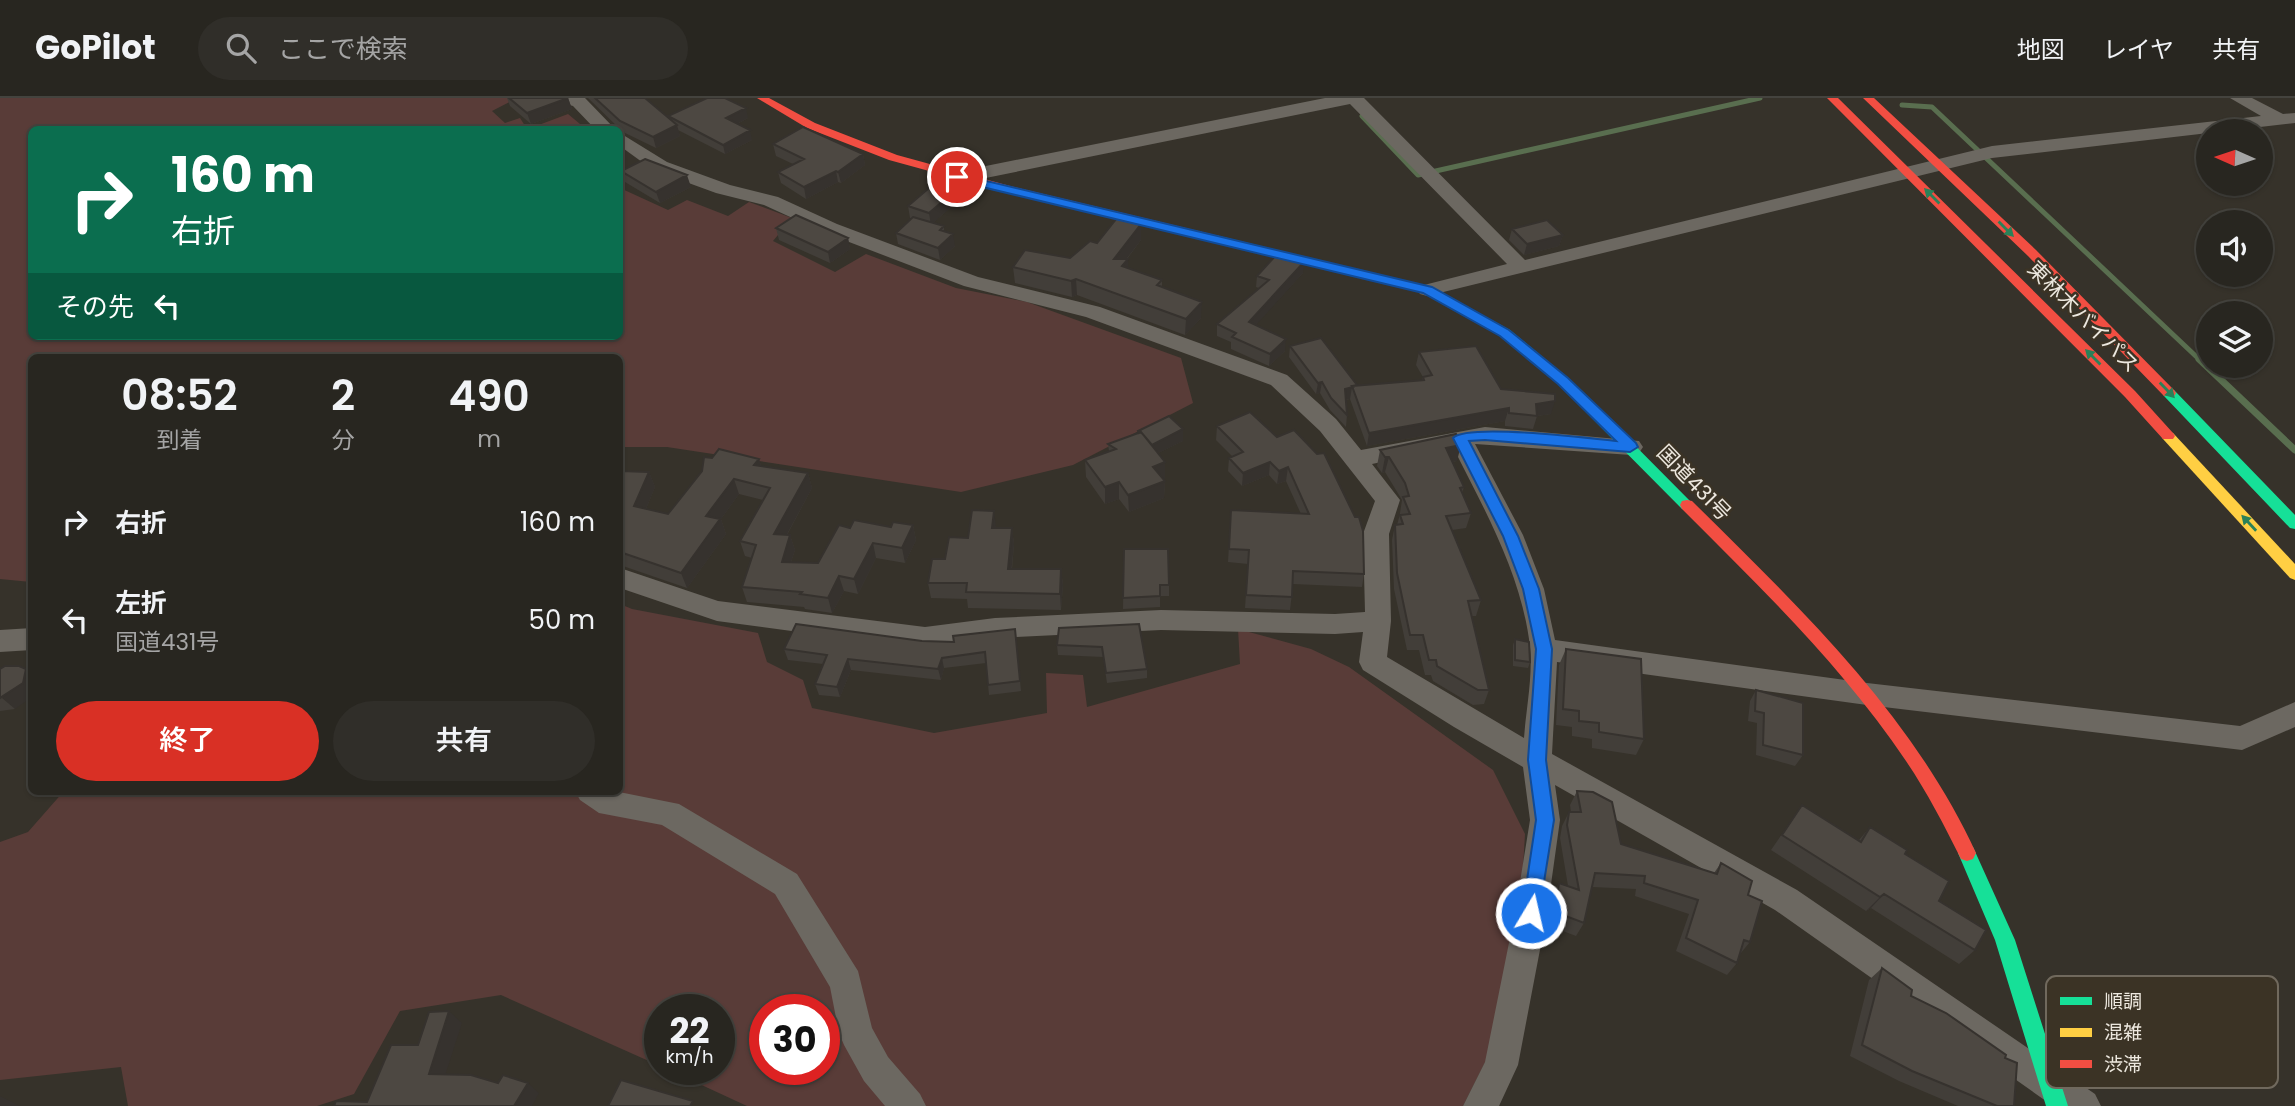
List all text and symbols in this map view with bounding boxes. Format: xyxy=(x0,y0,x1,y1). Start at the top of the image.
search box xyxy=(198,17,688,80)
text: GoPilot xyxy=(35,24,156,71)
icon: search xyxy=(222,29,260,67)
text: ここで検索 xyxy=(278,31,408,67)
text: 地図 xyxy=(2017,33,2065,66)
text: レイヤ xyxy=(2103,33,2174,66)
text: 共有 xyxy=(2212,33,2260,66)
north arrow xyxy=(2196,119,2273,196)
map controls xyxy=(2196,119,2273,378)
text: 160 m xyxy=(171,141,315,209)
pin xyxy=(927,147,987,207)
icon: right xyxy=(56,154,147,245)
icon: arrive xyxy=(938,158,976,196)
one-way arrow xyxy=(1924,188,1941,205)
text: 右折 xyxy=(171,208,235,253)
button: sound xyxy=(2196,210,2273,287)
one-way arrow xyxy=(1998,220,2014,237)
street label: 東林木バイパス xyxy=(2021,255,2145,379)
icon: left xyxy=(148,287,186,325)
text: その先 xyxy=(56,289,134,325)
button: layers xyxy=(2196,301,2273,378)
one-way arrow xyxy=(2085,349,2102,366)
text: 08:52 xyxy=(121,366,238,425)
text: 2 xyxy=(331,366,355,425)
text: 490 xyxy=(448,367,530,426)
one-way arrow xyxy=(2159,381,2175,398)
text: m xyxy=(477,423,501,455)
text: 到着 xyxy=(157,424,203,456)
text: 分 xyxy=(332,424,355,456)
street label: 国道431号 xyxy=(1651,438,1738,527)
icon: right xyxy=(56,503,94,541)
text: 160 m xyxy=(520,504,595,540)
text: 右折 xyxy=(115,505,167,541)
one-way arrow xyxy=(2241,514,2257,532)
text: 左折 xyxy=(115,585,167,621)
icon: left xyxy=(56,601,94,639)
text: 50 m xyxy=(529,602,595,638)
text: 国道431号 xyxy=(115,626,219,658)
button: 終了 xyxy=(56,701,319,781)
button: 共有 xyxy=(333,701,595,781)
position arrow xyxy=(1494,876,1568,950)
legend xyxy=(2046,976,2278,1088)
text: 順調 xyxy=(2104,988,2142,1015)
speed limit sign: 30 xyxy=(749,994,840,1085)
text: 22 xyxy=(670,1006,709,1055)
text: 混雑 xyxy=(2104,1019,2142,1046)
text: km/h xyxy=(666,1044,713,1069)
text: 渋滞 xyxy=(2104,1051,2142,1078)

